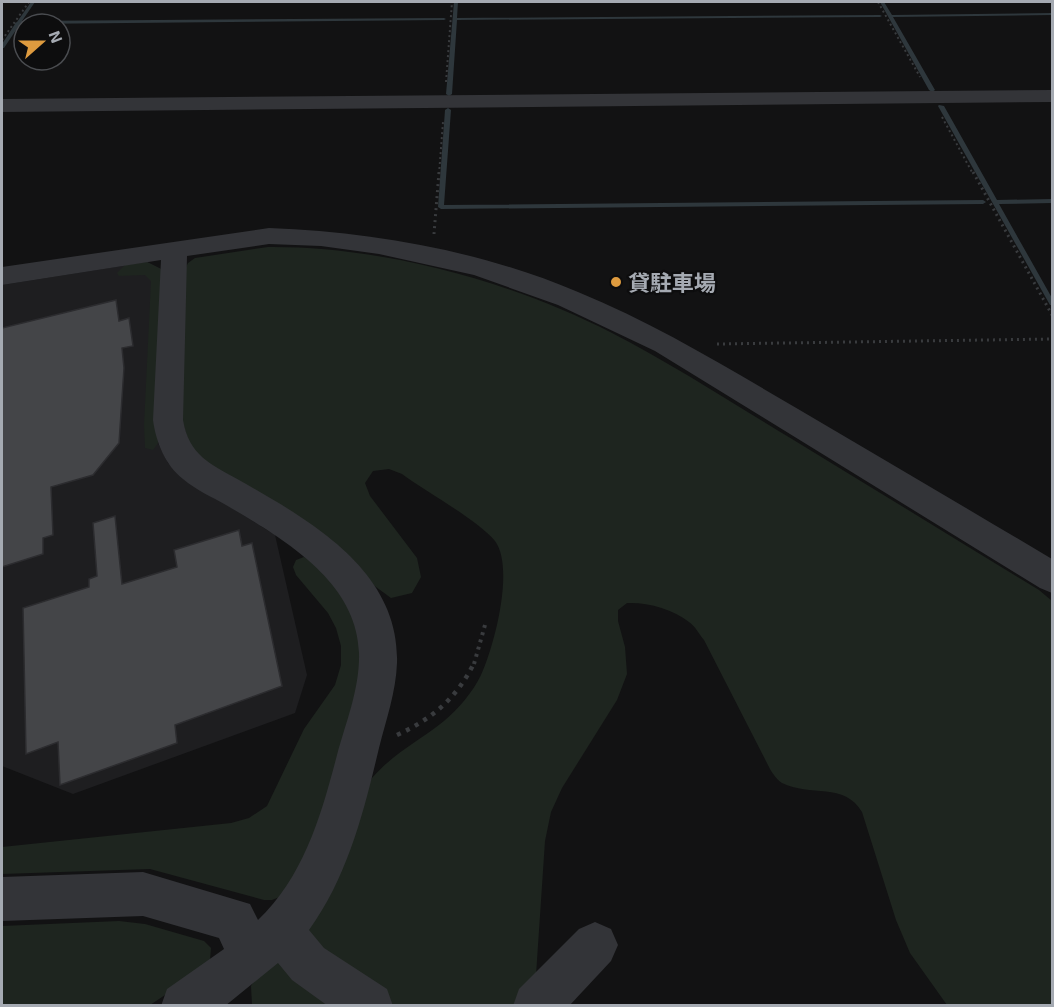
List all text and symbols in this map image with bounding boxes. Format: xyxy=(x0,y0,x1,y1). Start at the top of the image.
north arrow xyxy=(12,12,72,72)
text: N xyxy=(46,28,67,45)
place label: 貸駐車場 xyxy=(628,269,716,295)
marker: 貸駐車場 xyxy=(609,275,623,289)

